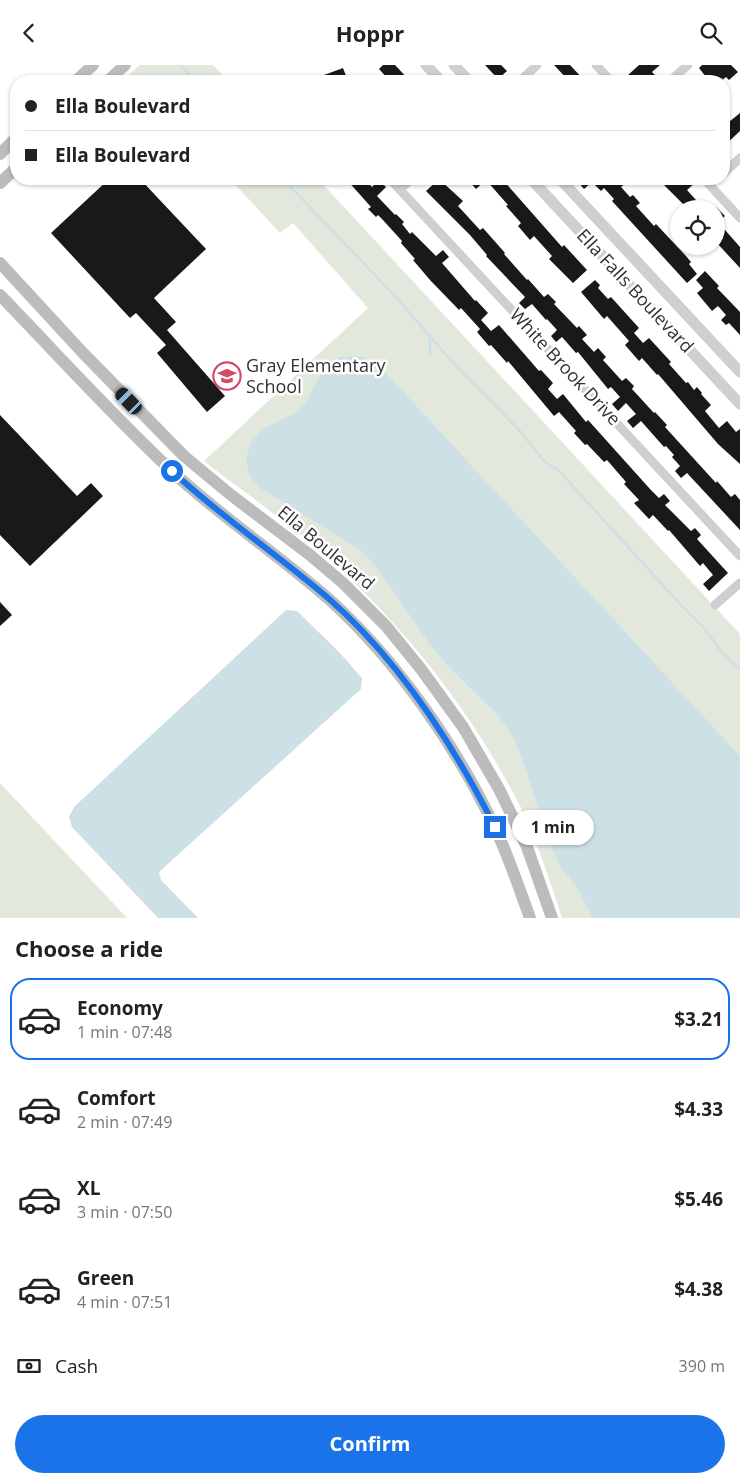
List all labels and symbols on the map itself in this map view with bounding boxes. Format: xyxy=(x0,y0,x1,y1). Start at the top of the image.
street label: Ella Falls Boulevard xyxy=(572,223,699,357)
street label: White Brook Drive xyxy=(505,302,626,430)
place label: Gray Elementary School xyxy=(246,353,386,398)
school or university icon: Gray Elementary School xyxy=(212,361,242,391)
car xyxy=(113,385,144,417)
route start xyxy=(161,460,183,482)
street label: Ella Boulevard xyxy=(273,500,380,595)
callout: 1 min xyxy=(512,809,595,845)
route end xyxy=(484,816,506,838)

